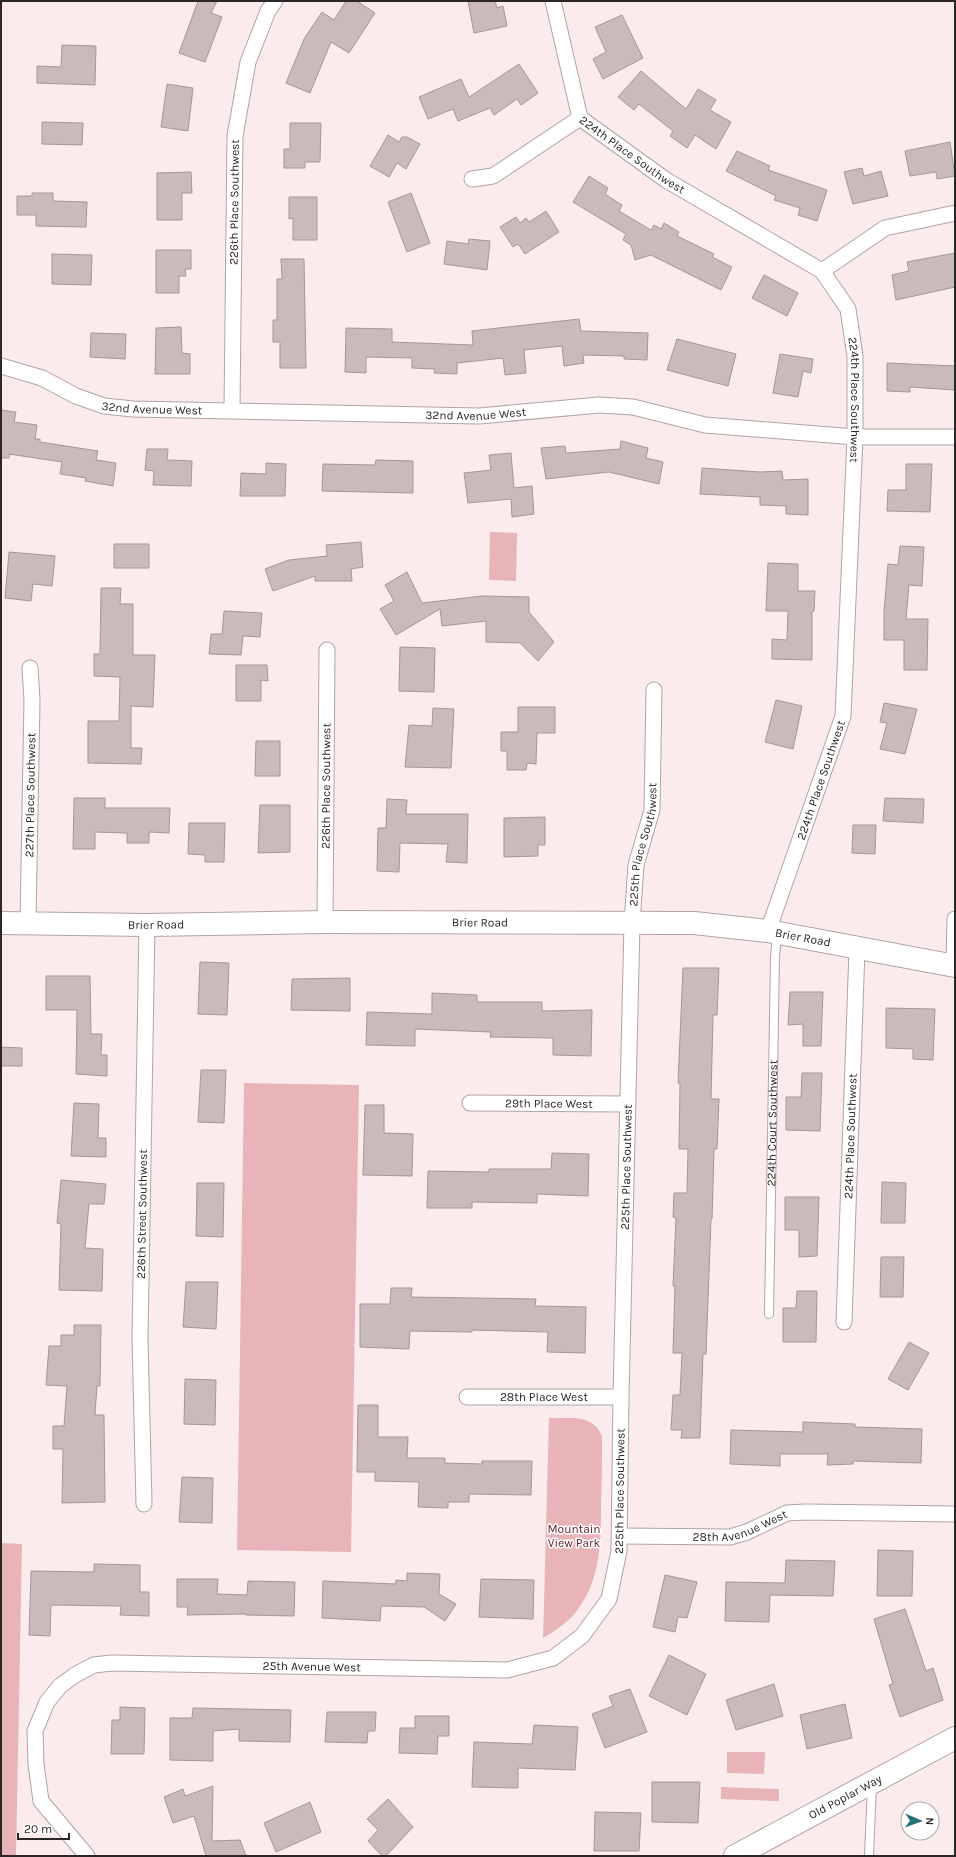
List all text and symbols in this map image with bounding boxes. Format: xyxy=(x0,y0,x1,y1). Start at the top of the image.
street label: 224th Place Southwest xyxy=(577,113,688,197)
street label: 226th Place Southwest xyxy=(227,139,242,265)
street label: 224th Place Southwest xyxy=(845,336,862,463)
street label: 32nd Avenue West xyxy=(101,399,203,417)
street label: 32nd Avenue West xyxy=(425,405,527,423)
street label: 224th Place Southwest xyxy=(794,718,848,842)
street label: 226th Place Southwest xyxy=(319,723,333,849)
street label: 227th Place Southwest xyxy=(22,732,38,857)
street label: 225th Place Southwest xyxy=(626,782,659,907)
street label: Brier Road xyxy=(452,915,508,929)
street label: Brier Road xyxy=(128,917,184,932)
street label: Brier Road xyxy=(774,925,832,950)
street label: 224th Court Southwest xyxy=(764,1059,780,1187)
street label: 224th Place Southwest xyxy=(841,1073,860,1199)
street label: 29th Place West xyxy=(505,1096,593,1111)
street label: 225th Place Southwest xyxy=(618,1104,635,1230)
street label: 226th Street Southwest xyxy=(134,1149,150,1279)
street label: 28th Place West xyxy=(500,1390,589,1404)
street label: 225th Place Southwest xyxy=(612,1428,628,1554)
street label: 28th Avenue West xyxy=(693,1507,790,1544)
park label: Mountain View Park xyxy=(547,1522,601,1550)
street label: 25th Avenue West xyxy=(263,1659,361,1674)
street label: Old Poplar Way xyxy=(806,1771,885,1822)
north arrow xyxy=(900,1801,940,1841)
scale bar xyxy=(18,1815,69,1841)
text: N xyxy=(923,1817,936,1826)
text: 20 m xyxy=(24,1822,52,1836)

